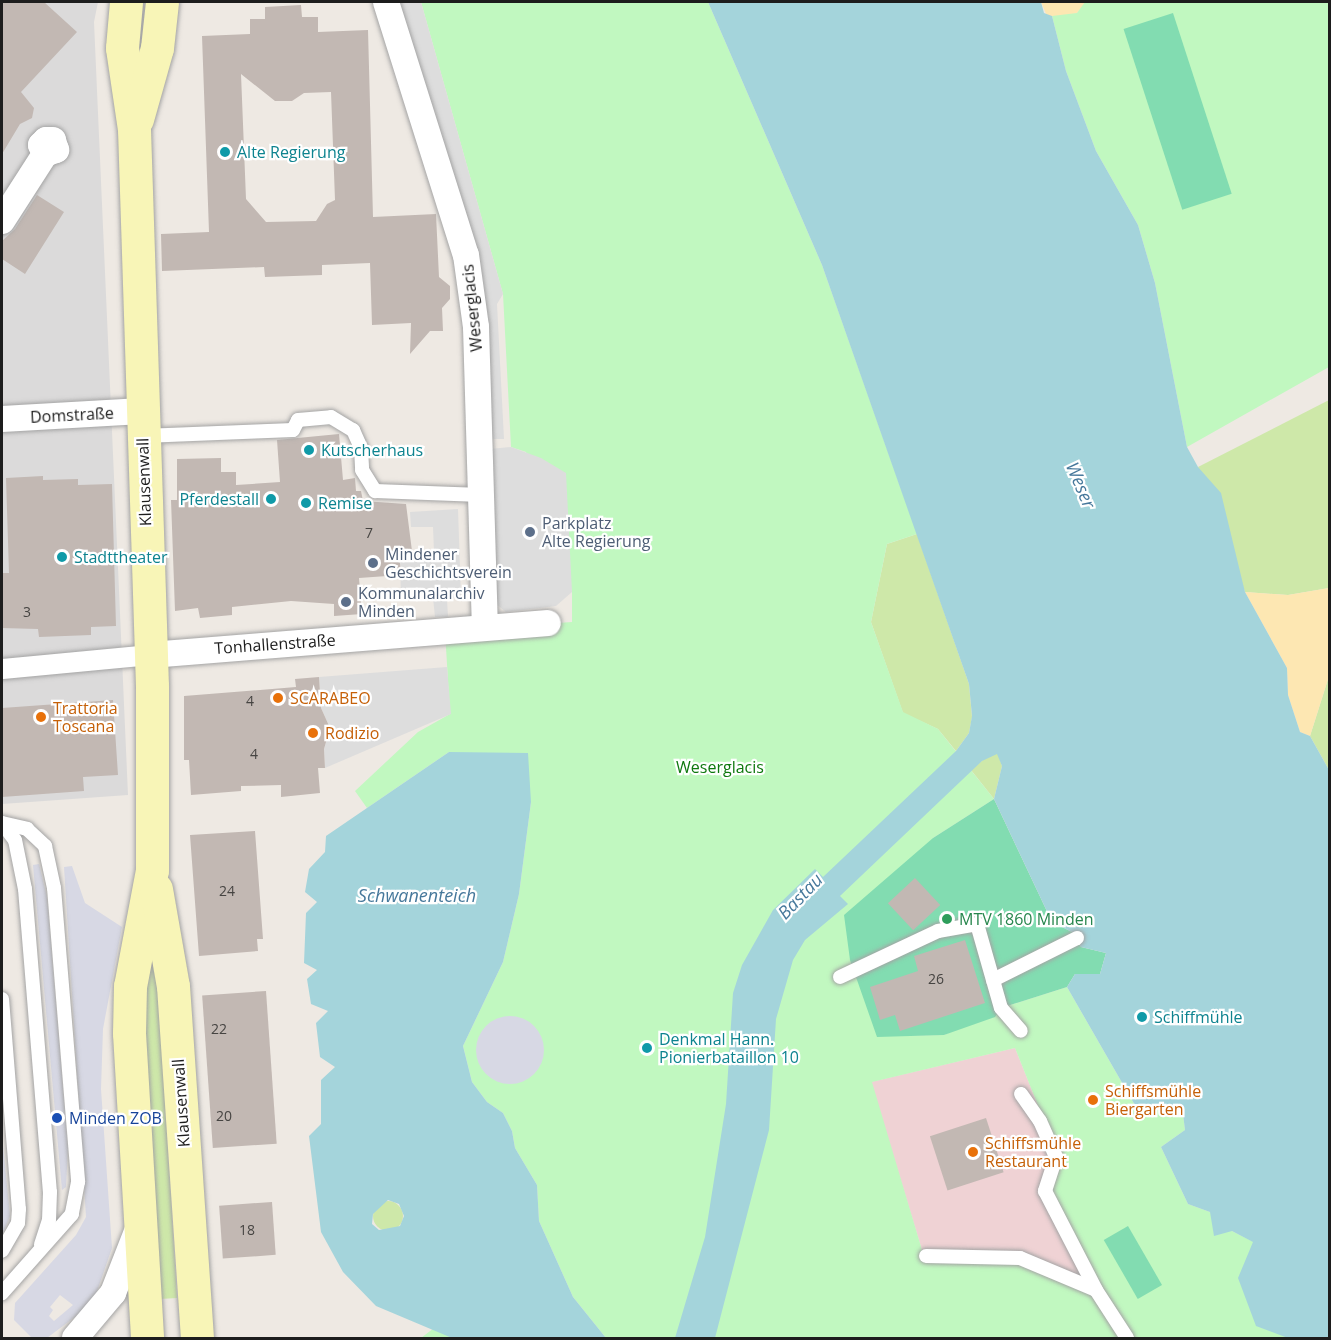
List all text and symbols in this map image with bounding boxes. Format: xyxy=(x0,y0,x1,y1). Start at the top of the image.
place label: Alte Regierung xyxy=(237,142,345,162)
marker: Alte Regierung xyxy=(218,145,232,159)
street label: Weserglacis xyxy=(458,263,486,353)
street label: Domstraße xyxy=(30,403,114,427)
street label: Klausenwall xyxy=(133,438,155,526)
place label: Kutscherhaus xyxy=(321,440,423,460)
marker: Kutscherhaus xyxy=(302,443,316,457)
water label: Weser xyxy=(1062,459,1100,511)
place label: Pferdestall xyxy=(179,489,259,509)
marker: Pferdestall xyxy=(264,492,278,506)
place label: Remise xyxy=(318,493,372,513)
marker: Remise xyxy=(299,496,313,510)
place label: Parkplatz Alte Regierung xyxy=(542,513,650,551)
house number: 7 xyxy=(365,525,373,541)
marker: Parkplatz Alte Regierung xyxy=(523,525,537,539)
place label: Mindener Geschichtsverein xyxy=(385,544,512,582)
place label: Stadttheater xyxy=(74,547,167,567)
marker: Stadttheater xyxy=(55,550,69,564)
marker: Mindener Geschichtsverein xyxy=(366,556,380,570)
place label: Kommunalarchiv Minden xyxy=(358,583,485,621)
marker: Kommunalarchiv Minden xyxy=(339,595,353,609)
house number: 3 xyxy=(23,604,31,620)
street label: Tonhallenstraße xyxy=(214,630,336,658)
place label: SCARABEO xyxy=(290,688,371,708)
marker: SCARABEO xyxy=(271,691,285,705)
house number: 4 xyxy=(246,693,254,709)
place label: Trattoria Toscana xyxy=(53,698,118,736)
marker: Trattoria Toscana xyxy=(34,710,48,724)
place label: Rodizio xyxy=(325,723,379,743)
marker: Rodizio xyxy=(306,726,320,740)
house number: 4 xyxy=(250,746,258,762)
park label: Weserglacis xyxy=(676,757,764,777)
water label: Bastau xyxy=(773,869,827,923)
house number: 24 xyxy=(219,883,235,899)
water label: Schwanenteich xyxy=(358,884,476,906)
place label: MTV 1860 Minden xyxy=(959,909,1093,929)
marker: MTV 1860 Minden xyxy=(940,912,954,926)
house number: 26 xyxy=(928,971,944,987)
place label: Schiffmühle xyxy=(1154,1007,1243,1027)
marker: Schiffmühle xyxy=(1135,1010,1149,1024)
house number: 22 xyxy=(211,1021,227,1037)
place label: Denkmal Hann. Pionierbataillon 10 xyxy=(659,1029,799,1067)
marker: Denkmal Hann. Pionierbataillon 10 xyxy=(640,1041,654,1055)
street label: Klausenwall xyxy=(168,1058,194,1148)
place label: Schiffsmühle Biergarten xyxy=(1105,1081,1201,1119)
marker: Schiffsmühle Biergarten xyxy=(1086,1093,1100,1107)
place label: Minden ZOB xyxy=(69,1108,162,1128)
house number: 20 xyxy=(216,1108,232,1124)
marker: Minden ZOB xyxy=(50,1111,64,1125)
place label: Schiffsmühle Restaurant xyxy=(985,1133,1081,1171)
marker: Schiffsmühle Restaurant xyxy=(966,1145,980,1159)
house number: 18 xyxy=(239,1222,255,1238)

